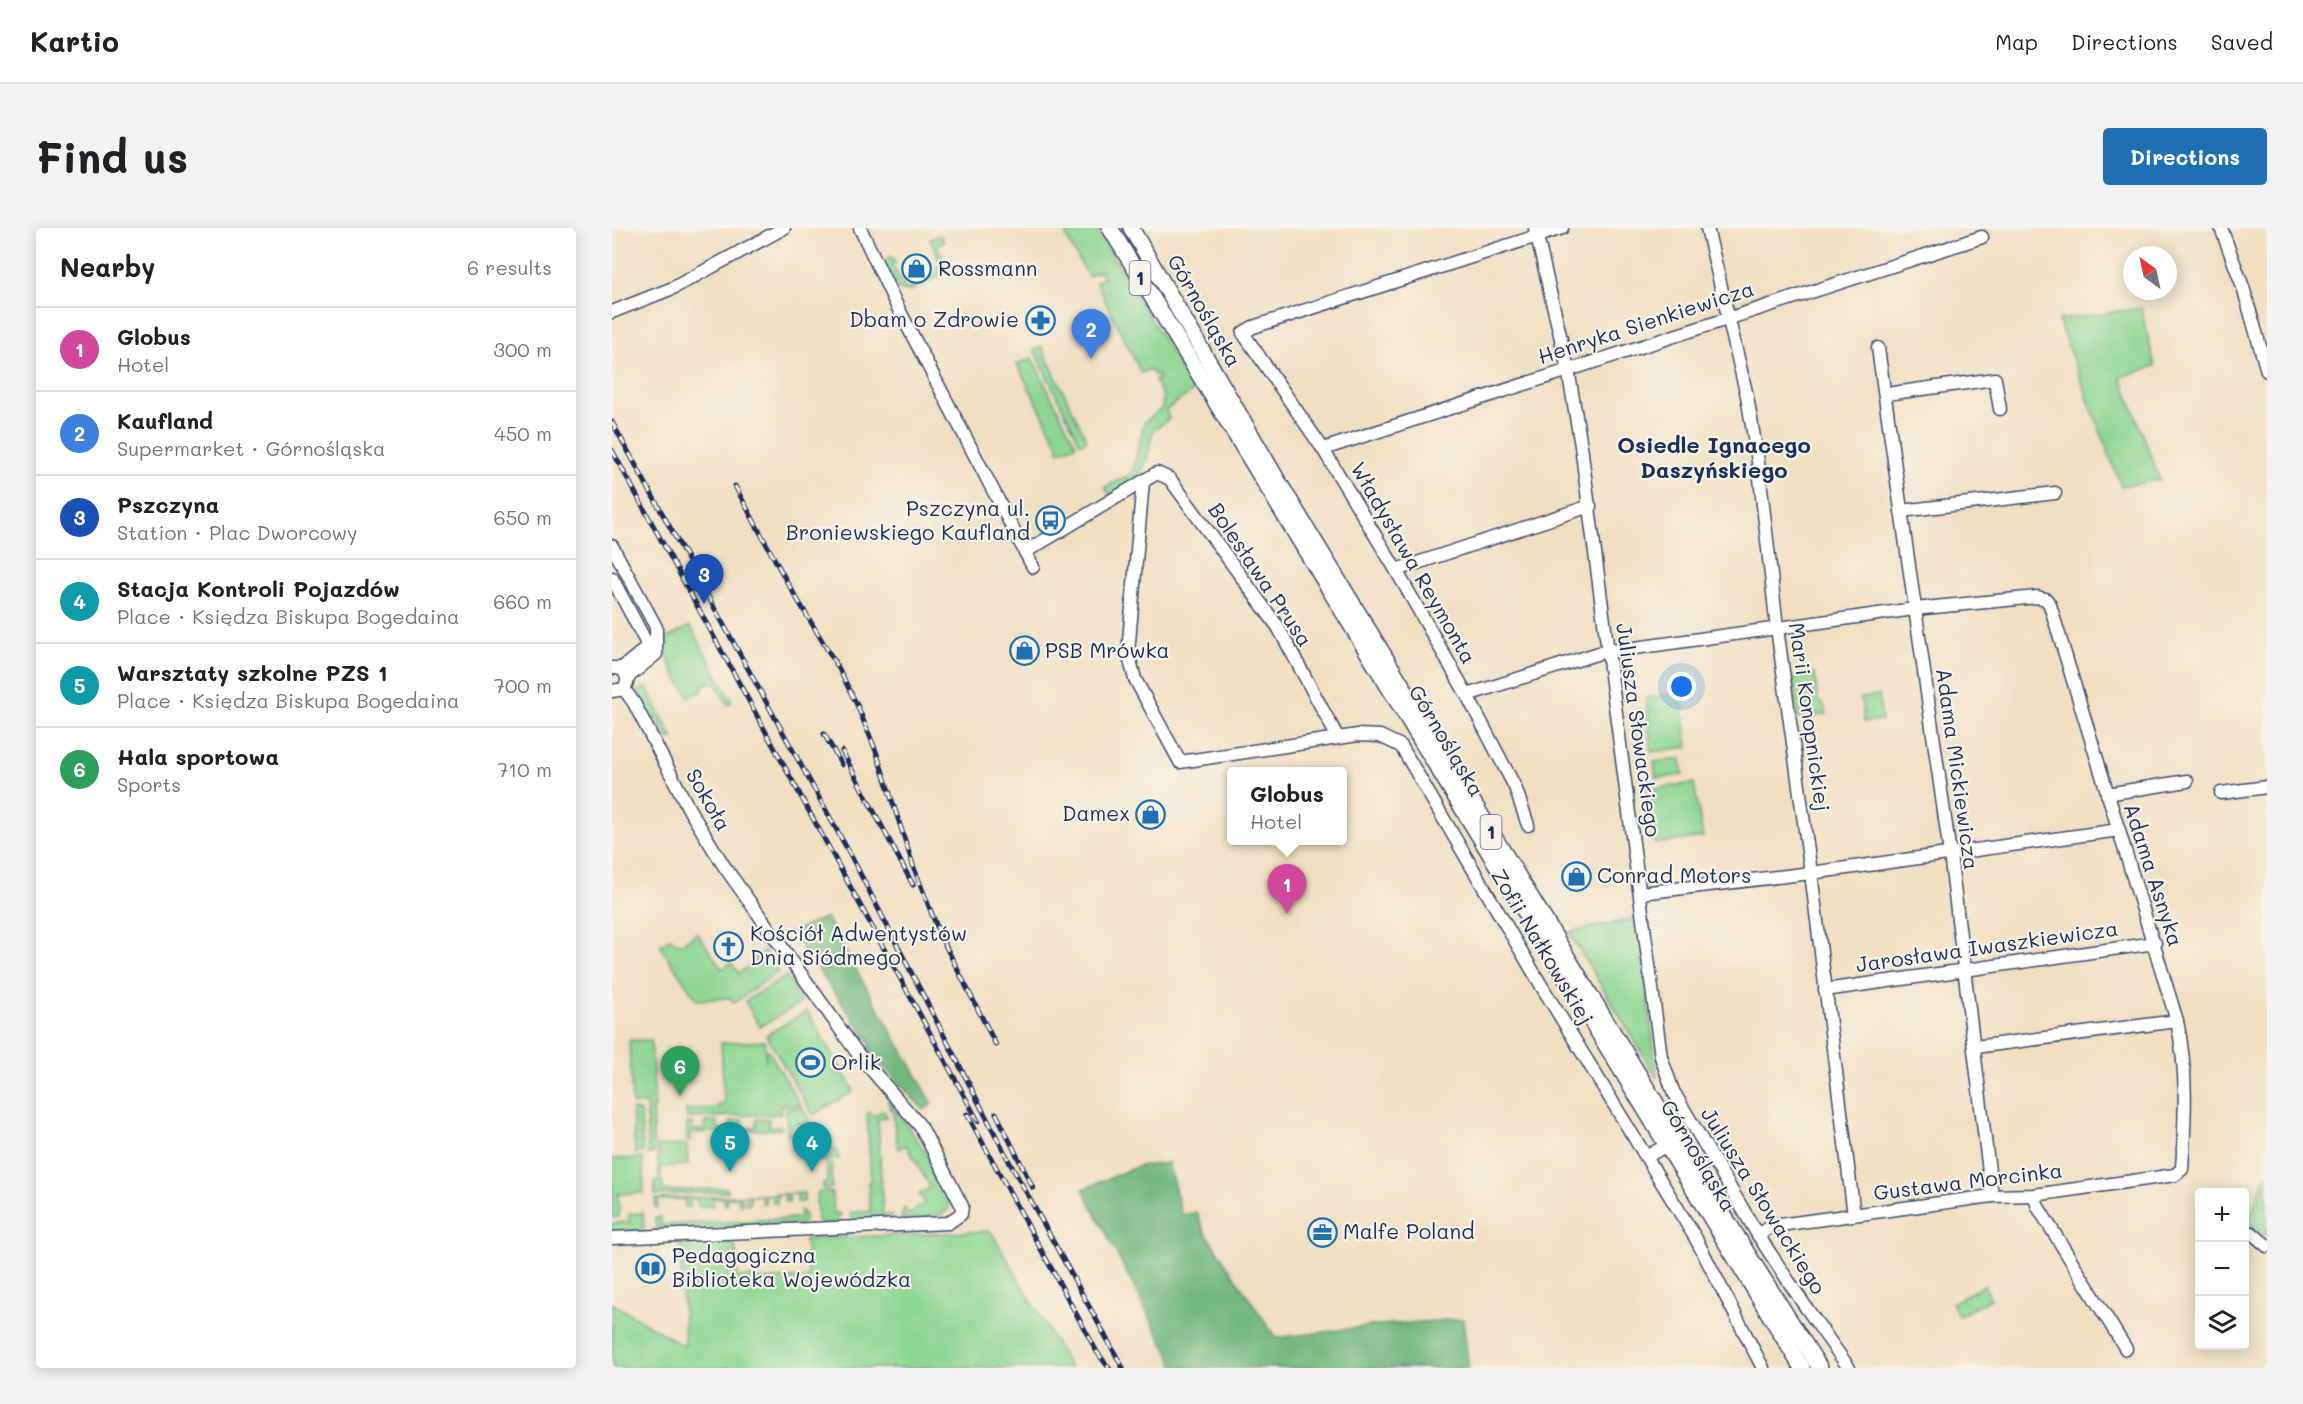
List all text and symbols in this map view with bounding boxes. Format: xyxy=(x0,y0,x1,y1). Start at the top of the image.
text: Kartio xyxy=(30,23,119,59)
text: Map xyxy=(1995,28,2038,55)
text: Directions xyxy=(2071,28,2178,55)
text: Saved xyxy=(2211,28,2273,55)
button: Directions xyxy=(2103,128,2267,185)
text: Find us xyxy=(36,129,188,184)
north arrow xyxy=(2123,246,2177,300)
street label: Górnośląska xyxy=(1162,249,1248,371)
text: Nearby xyxy=(60,250,155,284)
shop icon: Rossmann xyxy=(901,253,933,285)
text: 6 results xyxy=(467,254,552,280)
place label: Rossmann xyxy=(938,254,1037,281)
road number: 1 xyxy=(1130,261,1150,295)
street label: Henryka Sienkiewicza xyxy=(1534,274,1757,369)
pharmacy icon: Dbam o Zdrowie xyxy=(1024,304,1056,336)
place label: Dbam o Zdrowie xyxy=(849,305,1019,332)
pin: 2 xyxy=(1072,310,1110,359)
text: Globus xyxy=(117,322,191,351)
text: 1 xyxy=(75,336,84,362)
text: 300 m xyxy=(493,336,552,362)
text: Hotel xyxy=(117,351,169,377)
text: Kaufland xyxy=(117,406,213,435)
text: 2 xyxy=(74,420,85,446)
text: 450 m xyxy=(494,420,552,446)
district label: Osiedle Ignacego Daszyńskiego xyxy=(1617,430,1811,484)
text: Supermarket · Górnośląska xyxy=(117,435,385,461)
street label: Władysława Reymonta xyxy=(1345,456,1483,668)
text: Pszczyna xyxy=(117,490,219,519)
place label: Pszczyna ul. Broniewskiego Kaufland xyxy=(786,494,1030,545)
street label: Bolesława Prusa xyxy=(1203,497,1319,651)
text: 3 xyxy=(74,504,86,530)
text: 650 m xyxy=(494,504,552,530)
bus stop icon: Pszczyna ul. Broniewskiego Kaufland xyxy=(1035,505,1067,537)
text: Station · Plac Dworcowy xyxy=(117,519,358,545)
pin: 3 xyxy=(684,554,724,604)
text: Stacja Kontroli Pojazdów xyxy=(117,574,400,603)
text: 4 xyxy=(73,588,86,614)
text: 660 m xyxy=(493,588,552,614)
text: Place · Księdza Biskupa Bogedaina xyxy=(117,603,459,629)
street label: Juliusza Słowackiego xyxy=(1611,621,1668,838)
street label: Marii Konopnickiej xyxy=(1784,621,1837,813)
shop icon: PSB Mrówka xyxy=(1008,635,1040,667)
place label: PSB Mrówka xyxy=(1045,636,1170,663)
text: Warsztaty szkolne PZS 1 xyxy=(117,658,388,687)
street label: Adama Mickiewicza xyxy=(1931,666,1986,871)
text: 5 xyxy=(74,672,85,698)
text: 700 m xyxy=(494,672,552,698)
your location xyxy=(1667,672,1696,701)
street label: Górnośląska xyxy=(1403,679,1491,801)
text: Place · Księdza Biskupa Bogedaina xyxy=(117,687,459,713)
text: Hala sportowa xyxy=(117,742,279,771)
text: 6 xyxy=(73,756,86,782)
text: 710 m xyxy=(497,756,552,782)
street label: Sokoła xyxy=(681,763,738,835)
popup xyxy=(1227,767,1347,845)
text: Sports xyxy=(117,771,181,797)
text: Globus xyxy=(1250,779,1324,808)
shop icon: Damex xyxy=(1135,798,1167,830)
place label: Damex xyxy=(1062,799,1130,826)
street label: Adama Asnyka xyxy=(2119,799,2190,950)
text: Hotel xyxy=(1250,808,1302,834)
road number: 1 xyxy=(1480,815,1502,849)
shop icon: Conrad Motors xyxy=(1560,860,1592,892)
place label: Conrad Motors xyxy=(1597,861,1751,888)
street label: Zofii Nałkowskiej xyxy=(1486,863,1600,1029)
pin: 1 xyxy=(1268,864,1306,914)
street label: Jarosława Iwaszkiewicza xyxy=(1854,914,2120,977)
place label: Kościół Adwentystów Dnia Siódmego xyxy=(750,919,967,970)
church icon: Kościół Adwentystów Dnia Siódmego xyxy=(713,930,745,962)
pin: 6 xyxy=(660,1046,700,1096)
sports icon: Orlik xyxy=(794,1047,826,1079)
place label: Orlik xyxy=(831,1048,881,1075)
street label: Górnośląska xyxy=(1655,1094,1743,1216)
street label: Juliusza Słowackiego xyxy=(1696,1102,1833,1299)
pin: 5 xyxy=(710,1122,750,1172)
pin: 4 xyxy=(792,1122,832,1172)
street label: Gustawa Morcinka xyxy=(1872,1156,2064,1205)
map controls xyxy=(2195,1188,2249,1350)
button: + xyxy=(2195,1188,2249,1242)
office icon: Malfe Poland xyxy=(1306,1216,1338,1248)
place label: Malfe Poland xyxy=(1343,1217,1475,1244)
place label: Pedagogiczna Biblioteka Wojewódzka xyxy=(672,1241,911,1292)
button: − xyxy=(2195,1242,2249,1296)
library icon: Pedagogiczna Biblioteka Wojewódzka xyxy=(635,1252,667,1284)
button: layers xyxy=(2195,1296,2249,1350)

